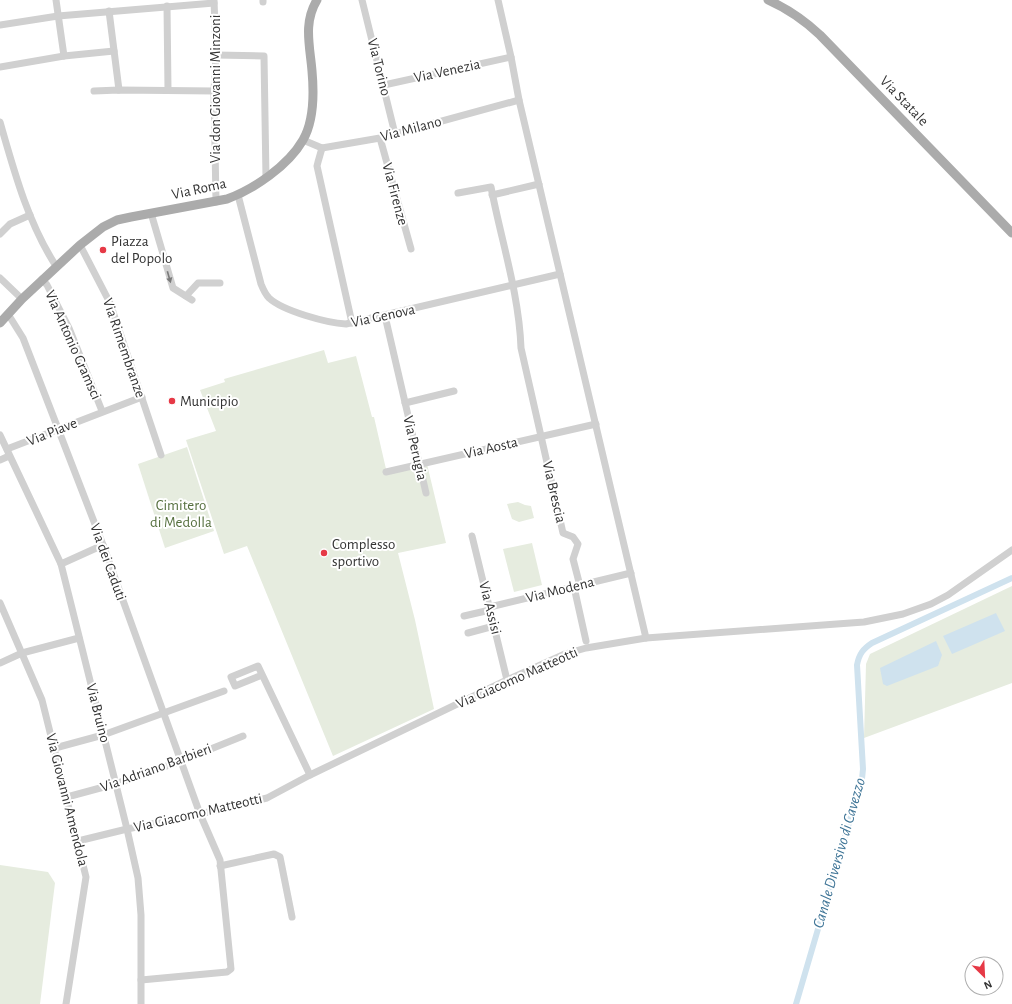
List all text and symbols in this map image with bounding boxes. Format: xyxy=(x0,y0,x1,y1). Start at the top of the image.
street label: Via don Giovanni Minzoni xyxy=(208,15,223,163)
street label: Via Torino xyxy=(365,37,393,97)
street label: Via Venezia xyxy=(412,57,482,85)
street label: Via Statale xyxy=(877,73,931,129)
street label: Via Milano xyxy=(379,114,443,144)
street label: Via Firenze xyxy=(379,161,411,227)
street label: Via Roma xyxy=(170,176,228,202)
place label: Piazza del Popolo xyxy=(111,234,172,266)
marker: Piazza del Popolo xyxy=(98,245,108,255)
one-way arrow xyxy=(167,271,173,284)
street label: Via Antonio Gramsci xyxy=(42,288,104,402)
street label: Via Rimembranze xyxy=(100,296,148,400)
street label: Via Genova xyxy=(350,302,416,330)
place label: Municipio xyxy=(180,394,238,409)
marker: Municipio xyxy=(167,396,177,406)
street label: Via Perugia xyxy=(400,414,430,482)
street label: Via Piave xyxy=(25,415,79,449)
street label: Via Aosta xyxy=(463,435,519,461)
street label: Via Brescia xyxy=(540,460,568,524)
park label: Cimitero di Medolla xyxy=(150,498,212,530)
street label: Via dei Caduti xyxy=(87,521,129,603)
place label: Complesso sportivo xyxy=(332,537,395,569)
marker: Complesso sportivo xyxy=(319,548,329,558)
street label: Via Modena xyxy=(524,574,596,606)
street label: Via Assisi xyxy=(476,580,504,636)
street label: Via Giacomo Matteotti xyxy=(454,644,580,712)
street label: Via Bruino xyxy=(83,682,113,744)
street label: Via Giovanni Amendola xyxy=(43,732,91,868)
street label: Via Adriano Barbieri xyxy=(98,741,214,795)
water label: Canale Diversivo di Cavezzo xyxy=(810,776,868,930)
street label: Via Giacomo Matteotti xyxy=(132,791,264,835)
north arrow xyxy=(964,956,1004,996)
text: N xyxy=(982,978,994,991)

